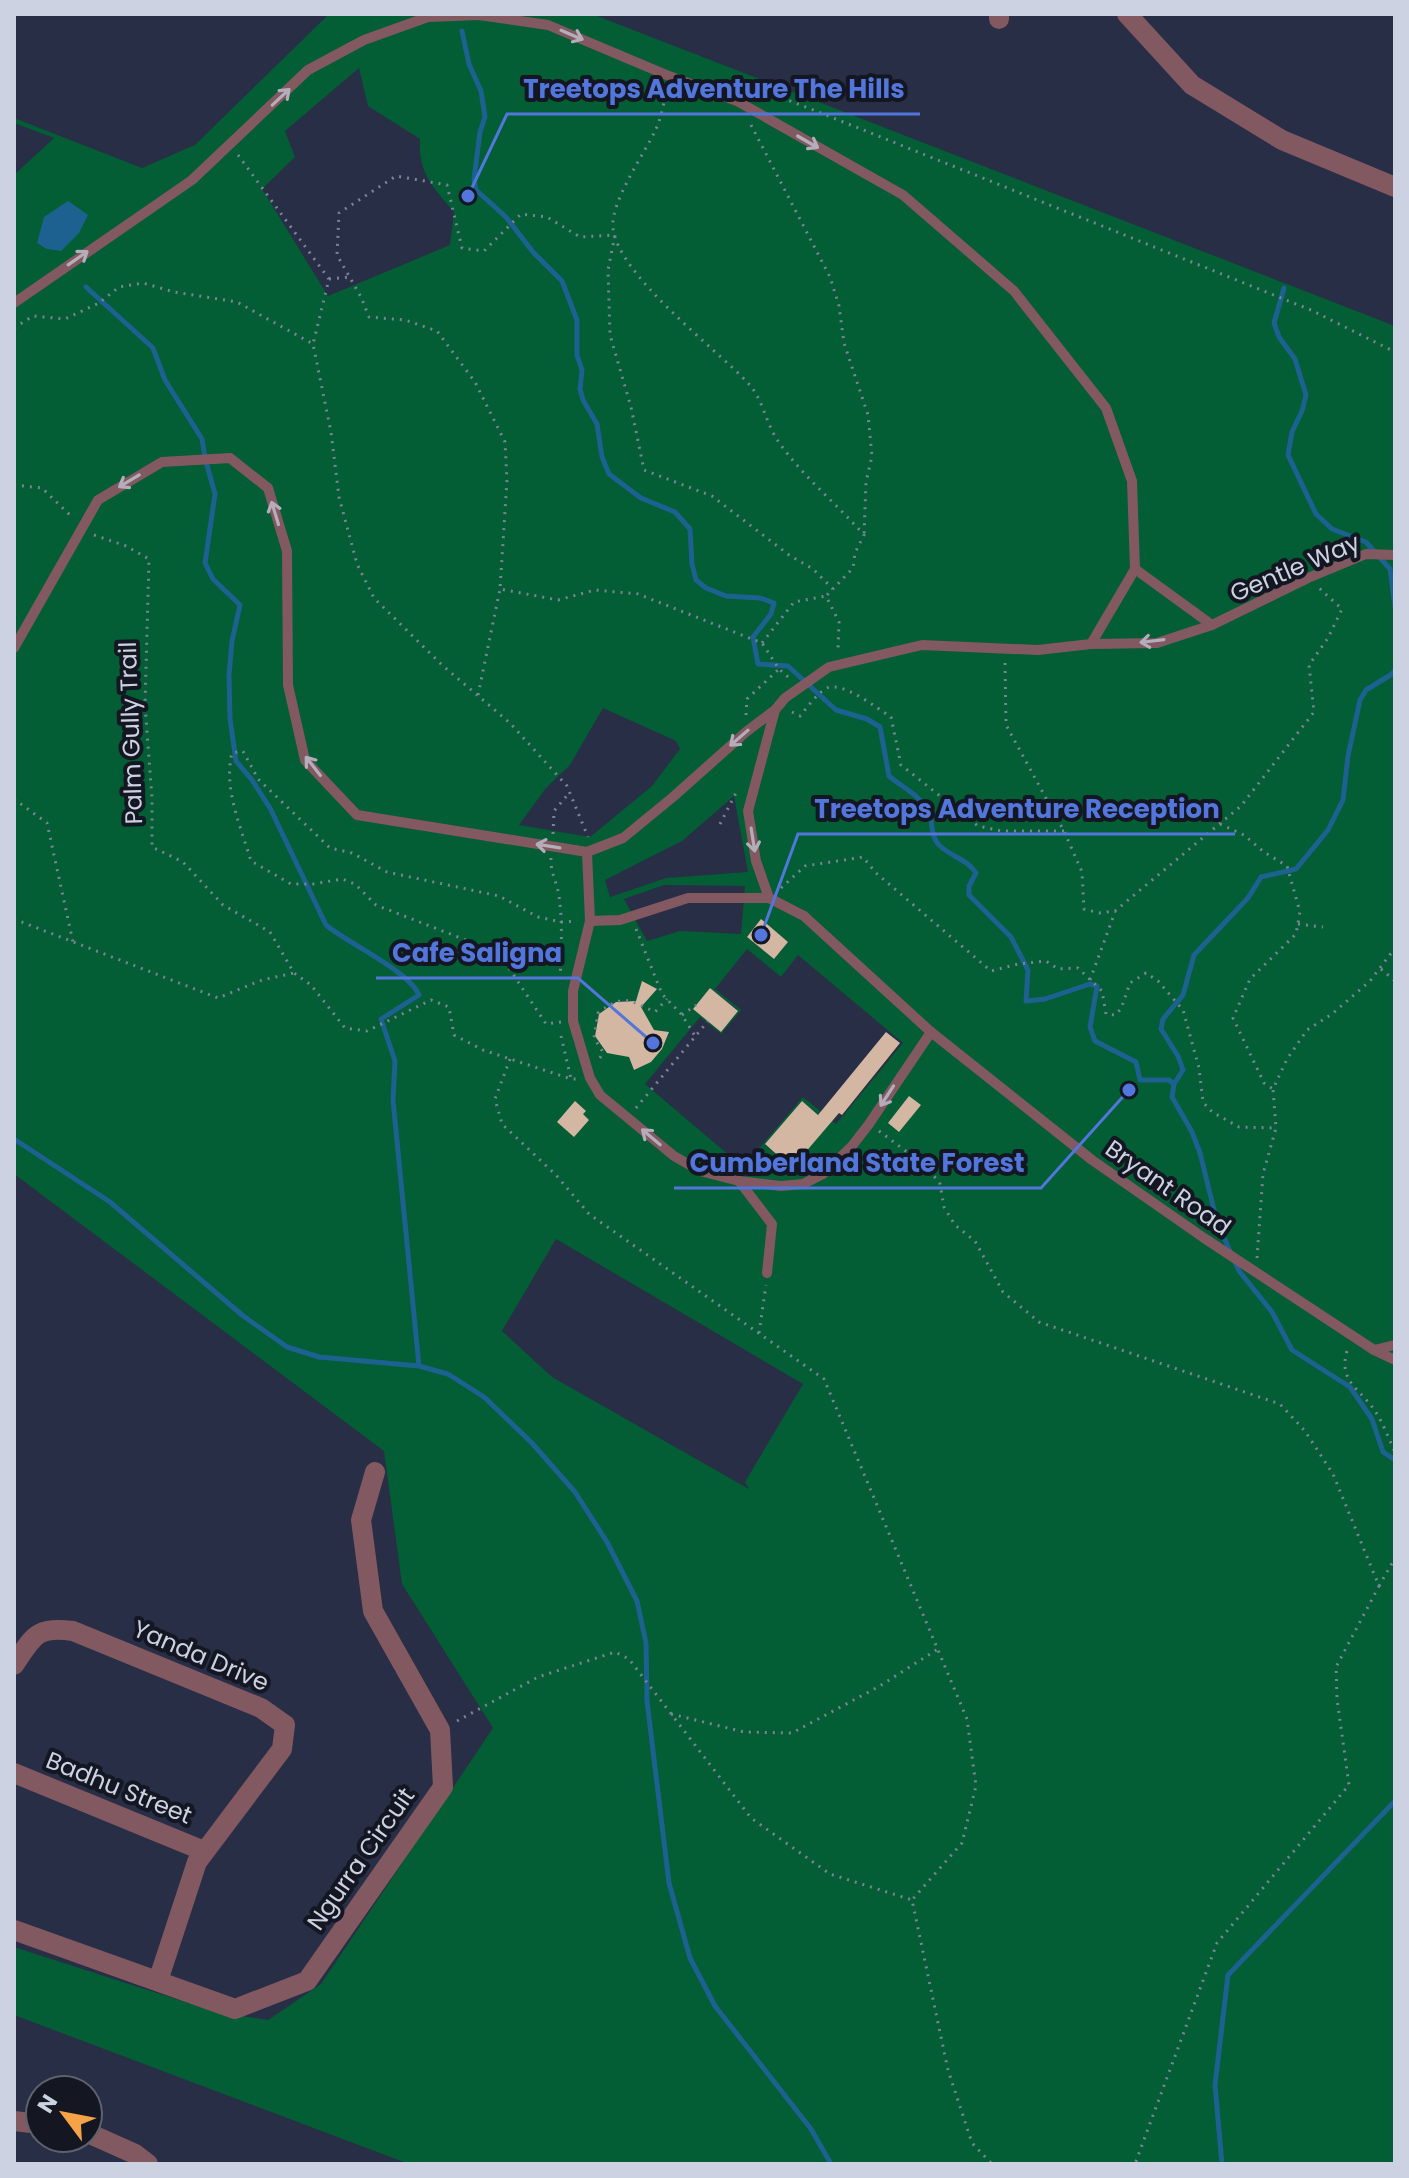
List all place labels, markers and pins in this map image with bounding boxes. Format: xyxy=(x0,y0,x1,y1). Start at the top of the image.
callout: Treetops Adventure The Hills xyxy=(507,64,920,114)
callout: Treetops Adventure Reception xyxy=(798,784,1235,834)
callout: Cafe Saligna xyxy=(376,928,578,978)
callout: Cumberland State Forest xyxy=(674,1138,1041,1188)

